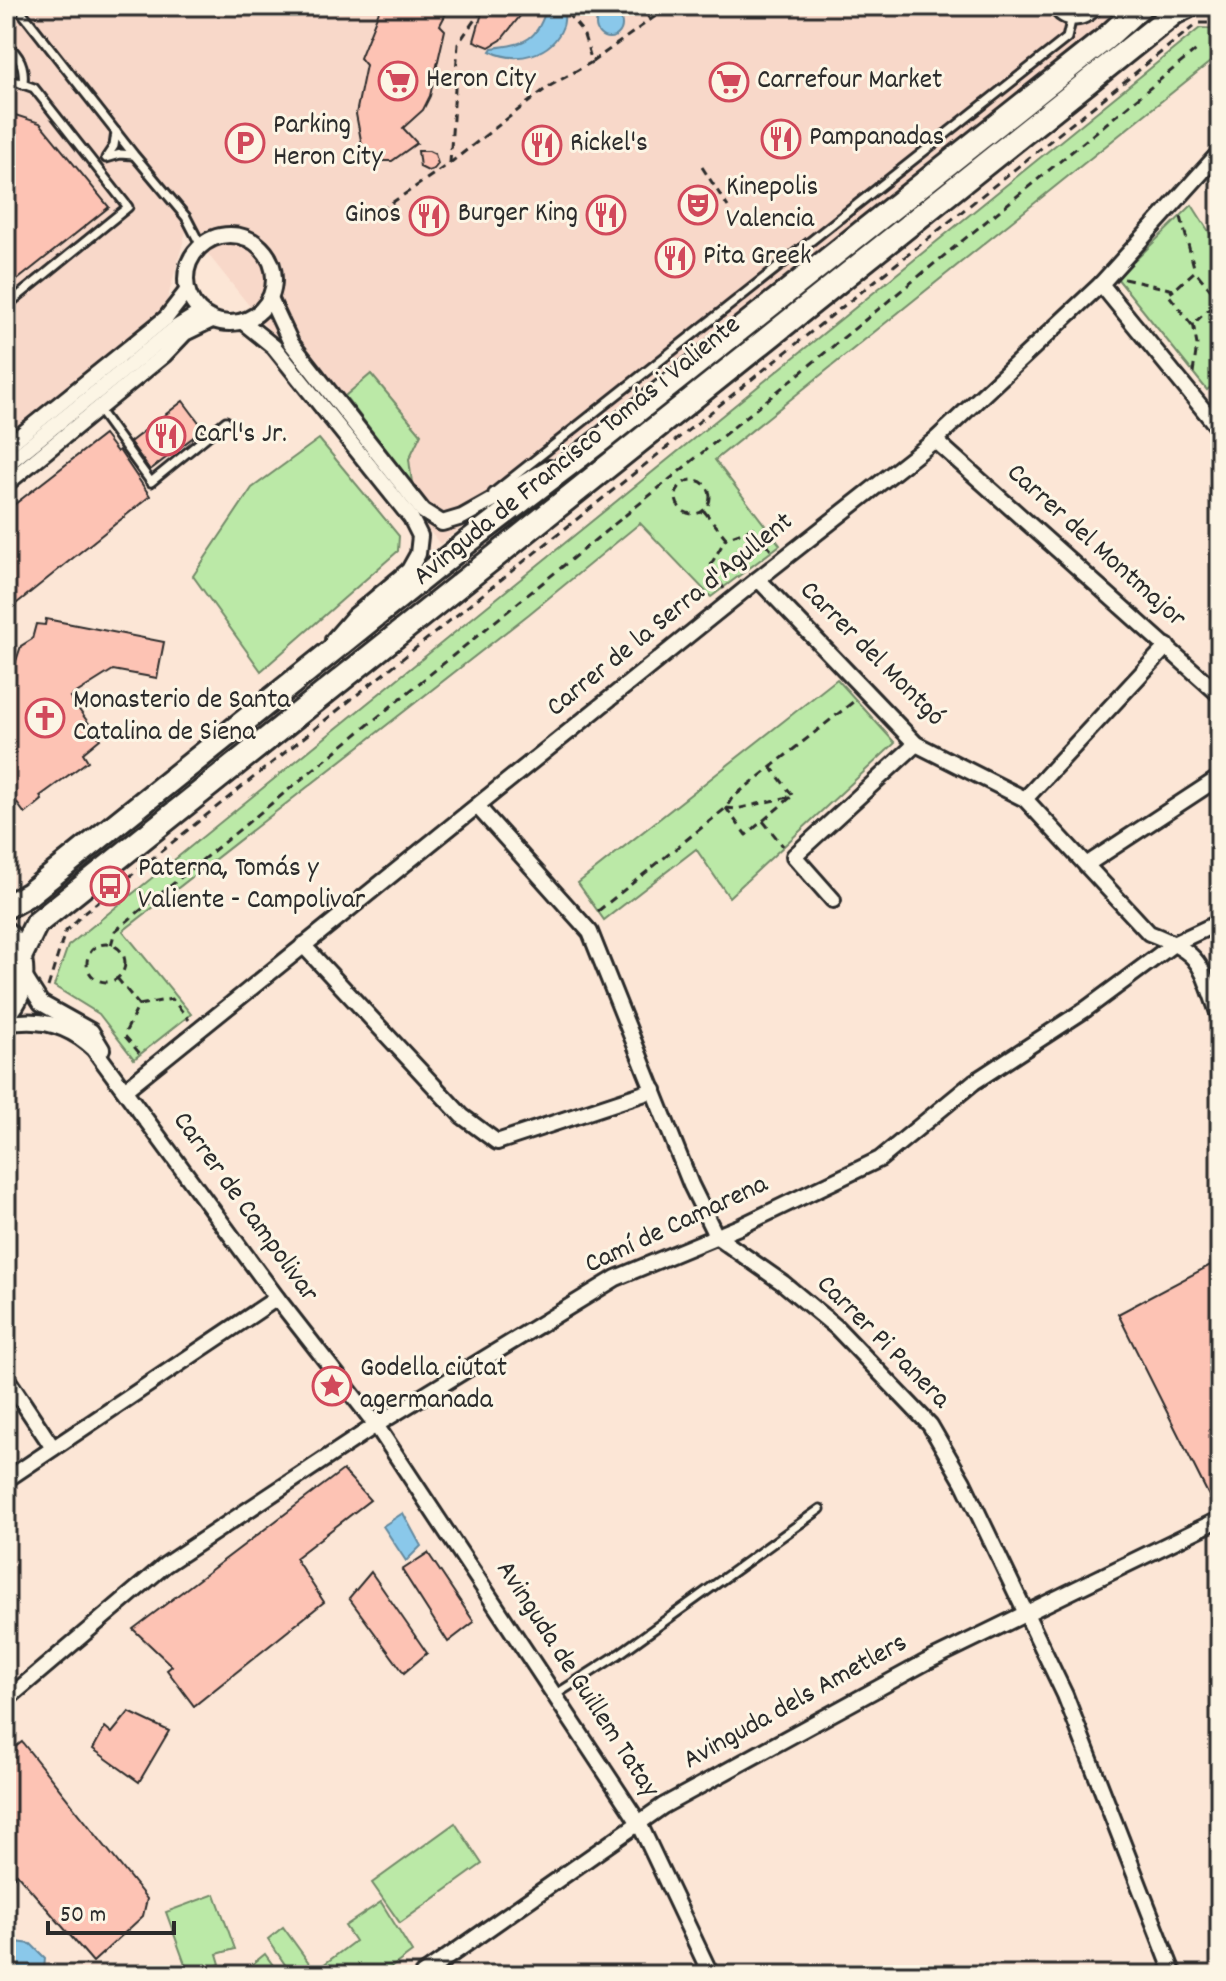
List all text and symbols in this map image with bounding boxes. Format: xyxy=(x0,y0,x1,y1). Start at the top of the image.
supermarket icon: Heron City xyxy=(377,60,419,102)
place label: Heron City xyxy=(426,61,536,101)
supermarket icon: Carrefour Market xyxy=(708,61,750,103)
place label: Carrefour Market xyxy=(757,62,942,102)
place label: Parking Heron City xyxy=(273,107,383,179)
restaurant icon: Pampanadas xyxy=(760,118,802,160)
place label: Pampanadas xyxy=(809,119,944,159)
parking icon: Parking Heron City xyxy=(224,122,266,164)
restaurant icon: Rickel's xyxy=(521,124,563,166)
place label: Rickel's xyxy=(570,125,648,165)
place label: Kinepolis Valencia xyxy=(726,169,818,241)
theatre icon: Kinepolis Valencia xyxy=(677,184,719,226)
restaurant icon: Burger King xyxy=(585,194,627,236)
restaurant icon: Ginos xyxy=(408,195,450,237)
place label: Burger King xyxy=(458,195,578,235)
place label: Ginos xyxy=(345,196,401,236)
restaurant icon: Pita Greek xyxy=(654,237,696,279)
place label: Pita Greek xyxy=(703,238,811,278)
street label: Avinguda de Francisco Tomás i Valiente xyxy=(406,307,750,597)
restaurant icon: Carl's Jr. xyxy=(145,415,187,457)
place label: Carl's Jr. xyxy=(194,416,287,456)
street label: Carrer del Montmajor xyxy=(996,455,1194,639)
street label: Carrer de la Serra d'Agullent xyxy=(539,504,803,728)
street label: Carrer del Montgó xyxy=(789,573,953,737)
place label: Monasterio de Santa Catalina de Siena xyxy=(73,682,291,754)
church icon: Monasterio de Santa Catalina de Siena xyxy=(24,697,66,739)
place label: Paterna, Tomás y Valiente - Campolivar xyxy=(138,850,366,922)
bus stop icon: Paterna, Tomás y Valiente - Campolivar xyxy=(89,865,131,907)
street label: Carrer de Campolivar xyxy=(161,1104,327,1312)
street label: Camí de Camarena xyxy=(579,1166,776,1286)
street label: Carrer Pi Panera xyxy=(806,1267,959,1420)
place label: Godella ciutat agermanada xyxy=(360,1350,507,1422)
place icon: Godella ciutat agermanada xyxy=(311,1365,353,1407)
street label: Avinguda de Guillem Tatay xyxy=(484,1554,668,1807)
street label: Avinguda dels Ametlers xyxy=(677,1625,915,1781)
scale bar xyxy=(48,1885,174,1935)
text: 50 m xyxy=(60,1899,106,1933)

